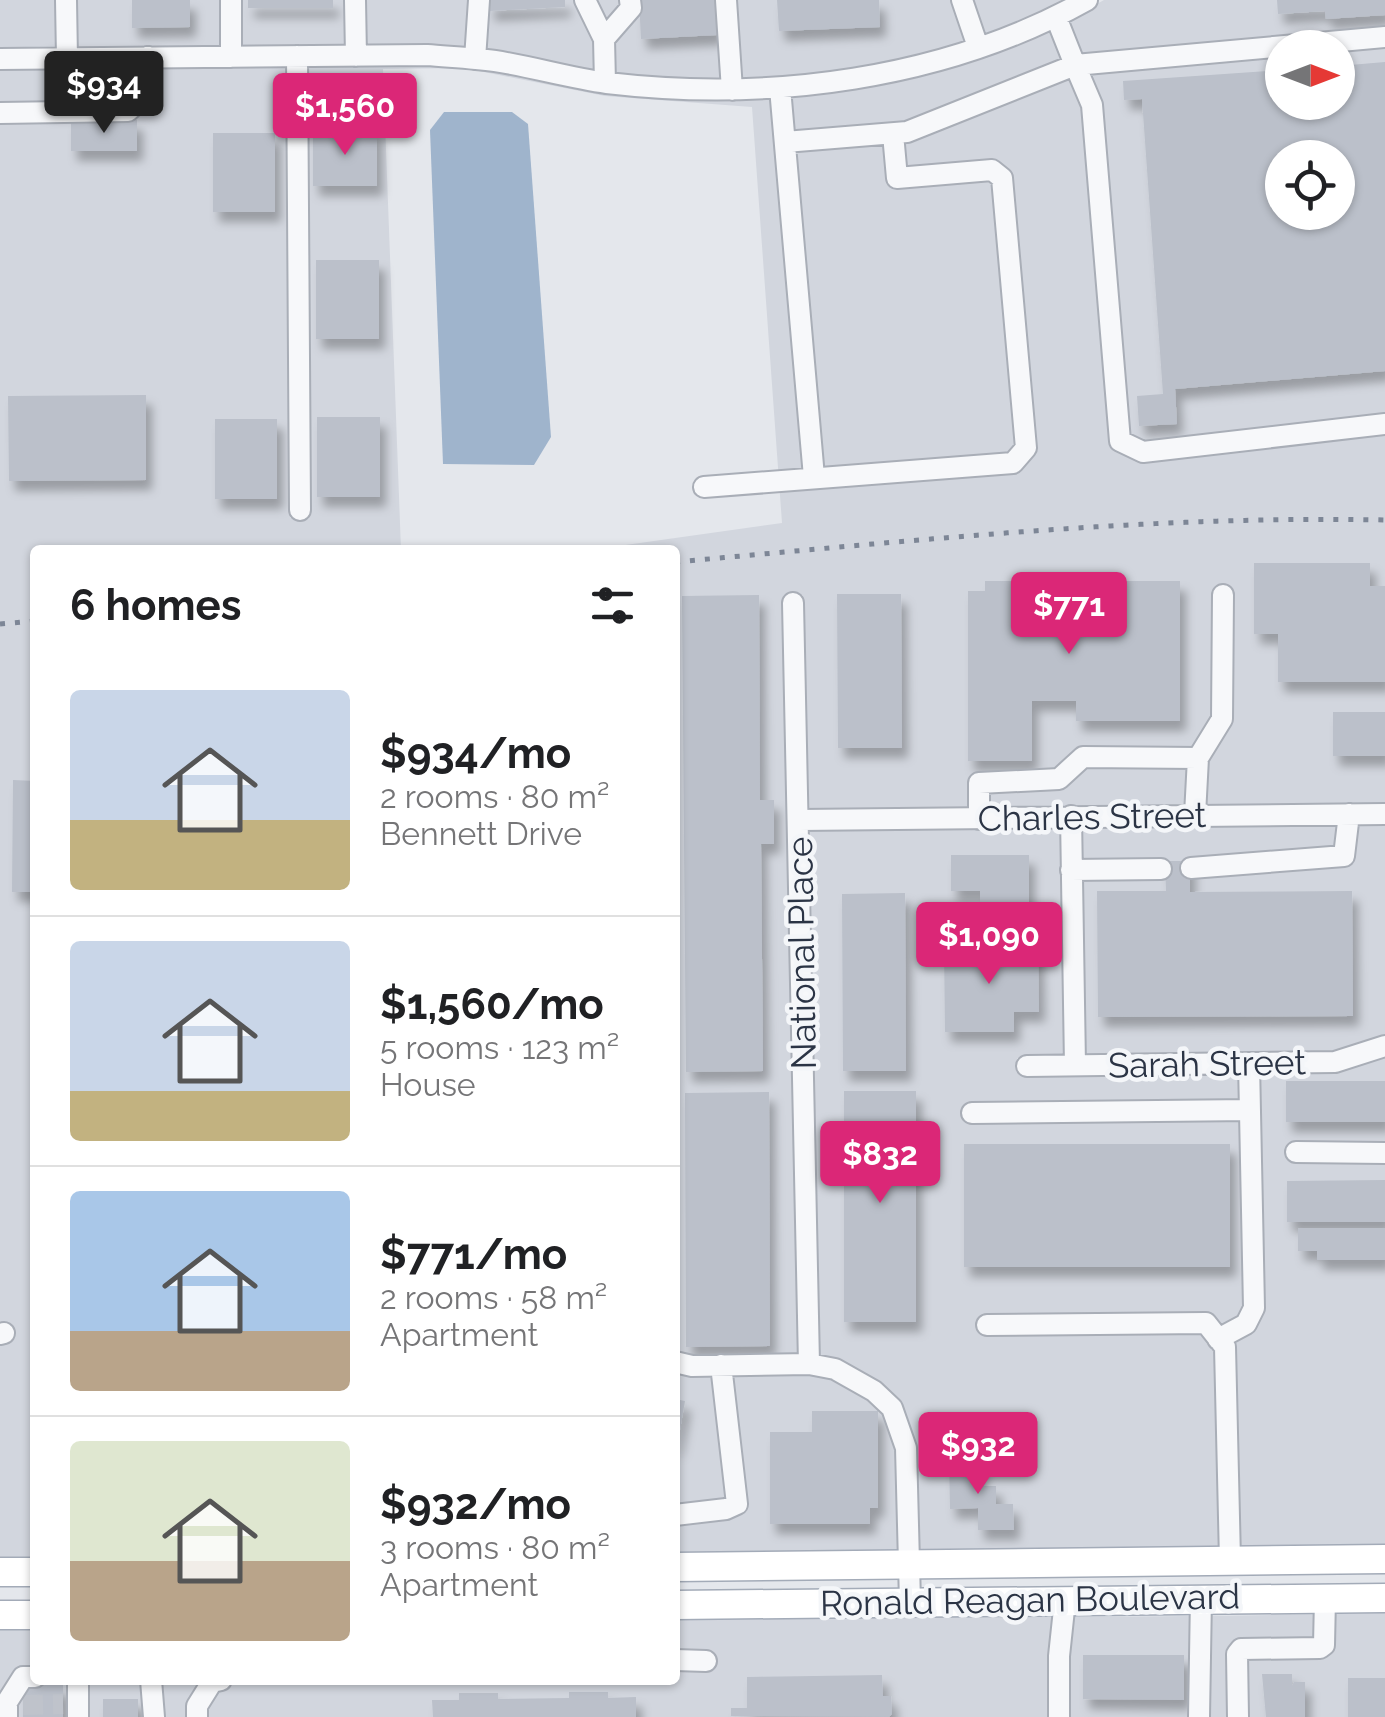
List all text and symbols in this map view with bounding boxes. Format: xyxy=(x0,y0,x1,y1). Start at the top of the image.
north arrow xyxy=(1265,30,1355,120)
map controls xyxy=(1265,30,1355,230)
pin: $934 xyxy=(45,51,163,136)
text: $934 xyxy=(66,65,142,102)
pin: $1,560 xyxy=(264,73,426,158)
text: $1,560 xyxy=(295,87,395,124)
button: locate xyxy=(1265,140,1355,230)
pin: $771 xyxy=(1010,572,1128,657)
icon: filters xyxy=(585,578,640,633)
text: 6 homes xyxy=(70,581,241,630)
text: $771 xyxy=(1033,586,1105,623)
text: $934/mo xyxy=(380,729,571,778)
icon: home xyxy=(150,730,270,850)
text: 2 rooms · 80 m² xyxy=(380,778,609,815)
street label: Charles Street xyxy=(977,794,1207,839)
text: Bennett Drive xyxy=(380,815,582,852)
street label: National Place xyxy=(779,836,824,1070)
pin: $1,090 xyxy=(908,902,1070,987)
text: $1,090 xyxy=(938,916,1040,953)
text: $1,560/mo xyxy=(380,980,604,1029)
icon: home xyxy=(150,981,270,1101)
text: 5 rooms · 123 m² xyxy=(380,1029,619,1066)
street label: Sarah Street xyxy=(1108,1041,1307,1086)
text: House xyxy=(380,1066,476,1103)
pin: $832 xyxy=(821,1121,939,1206)
text: $832 xyxy=(842,1135,918,1172)
text: $771/mo xyxy=(380,1230,567,1279)
icon: home xyxy=(150,1231,270,1351)
text: 2 rooms · 58 m² xyxy=(380,1279,607,1316)
text: Apartment xyxy=(380,1316,538,1353)
pin: $932 xyxy=(919,1412,1037,1497)
text: $932 xyxy=(940,1426,1016,1463)
text: $932/mo xyxy=(380,1480,571,1529)
icon: home xyxy=(150,1481,270,1601)
text: 3 rooms · 80 m² xyxy=(380,1529,610,1566)
text: Apartment xyxy=(380,1566,538,1603)
street label: Ronald Reagan Boulevard xyxy=(820,1575,1240,1624)

